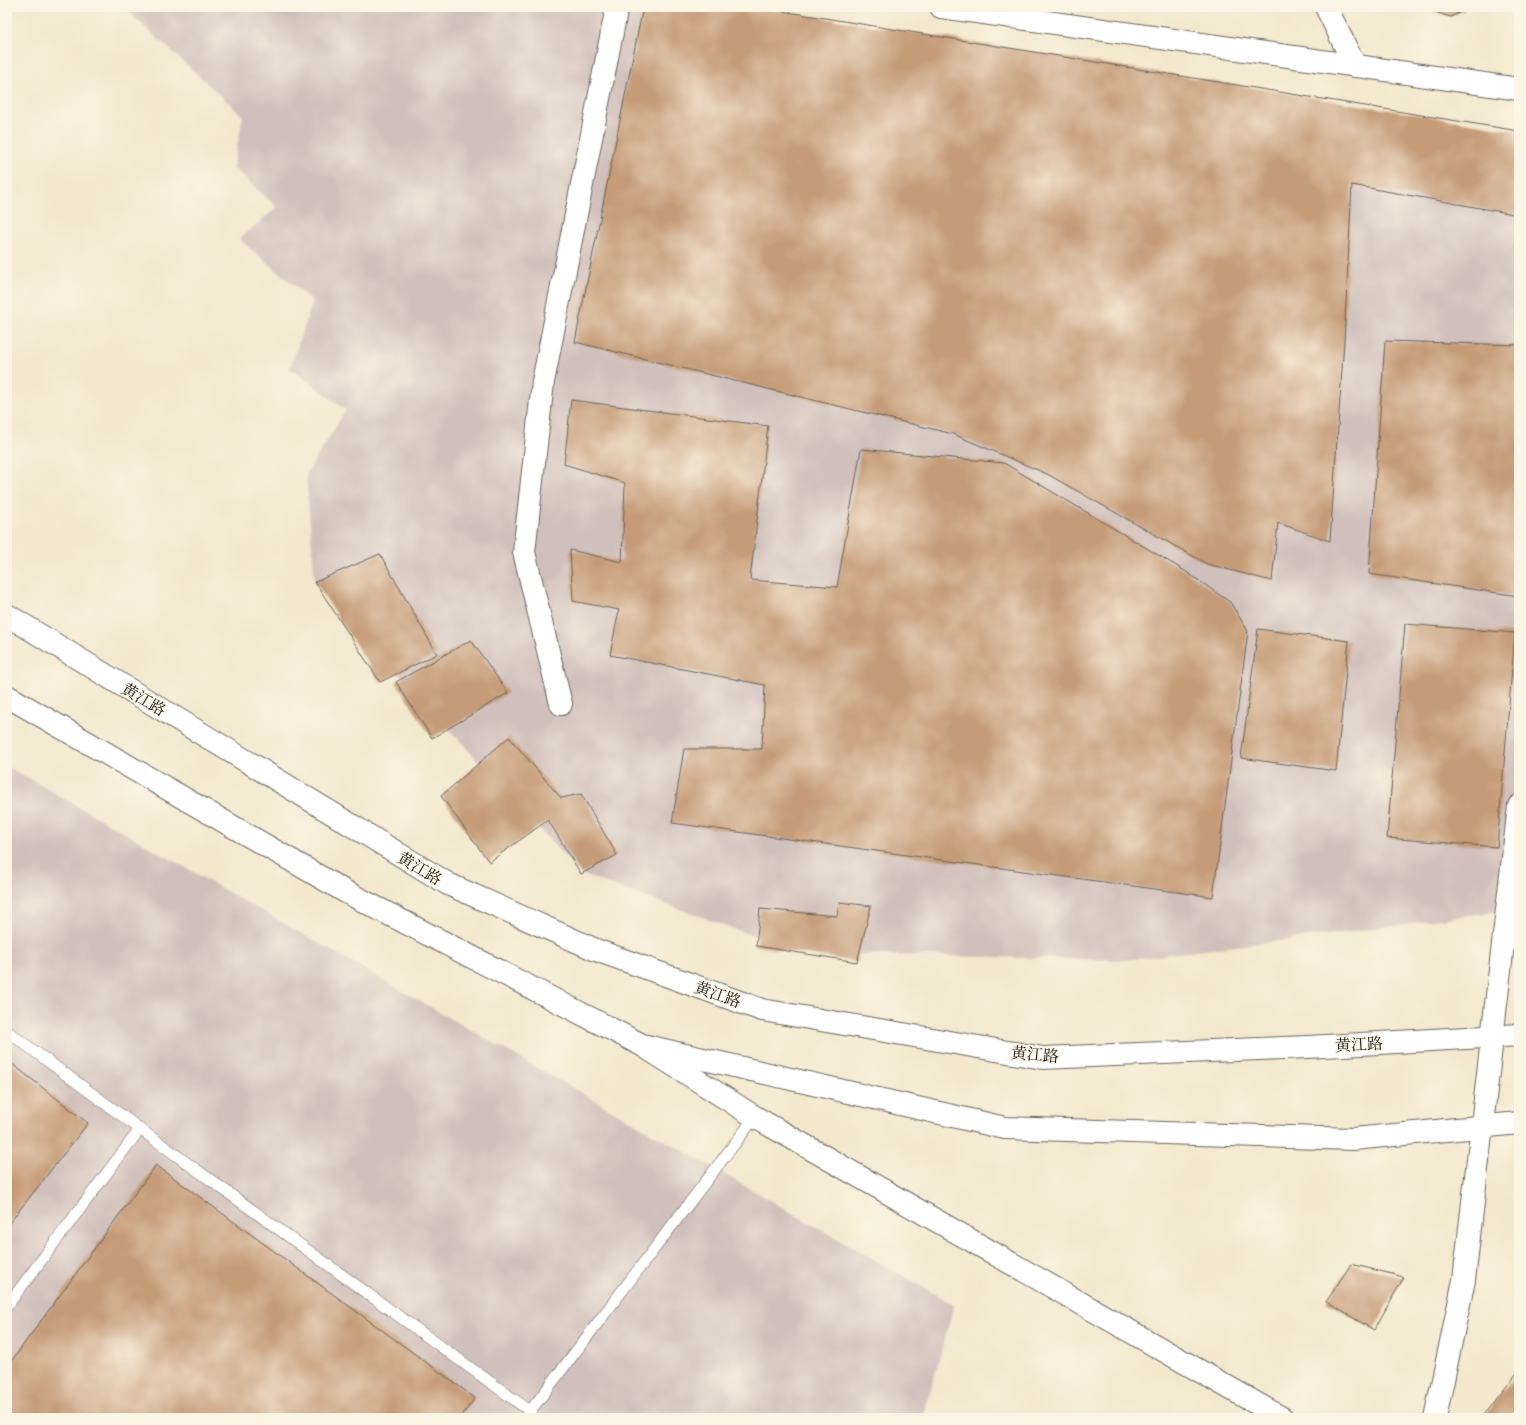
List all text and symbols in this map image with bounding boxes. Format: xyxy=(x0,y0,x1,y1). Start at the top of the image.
street label: 黄江路 xyxy=(118,679,169,721)
street label: 黄江路 xyxy=(394,848,445,890)
street label: 黄江路 xyxy=(692,977,744,1013)
street label: 黄江路 xyxy=(1335,1034,1384,1056)
street label: 黄江路 xyxy=(1010,1043,1060,1067)

